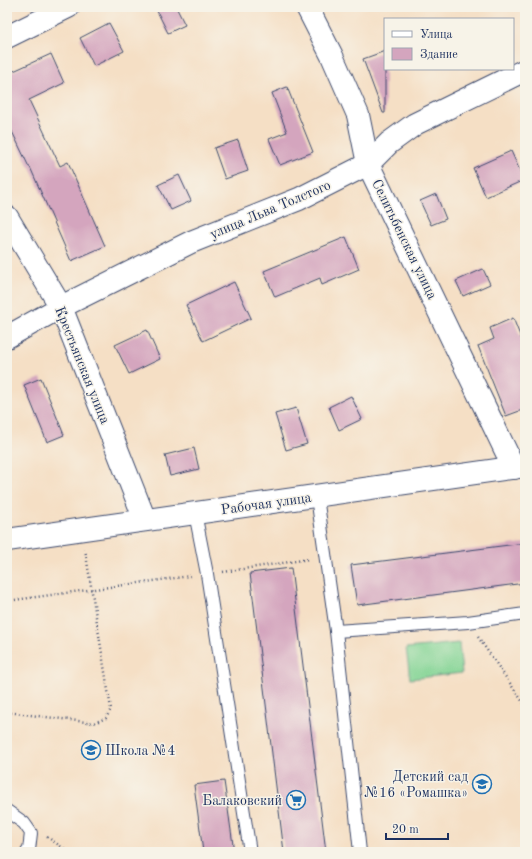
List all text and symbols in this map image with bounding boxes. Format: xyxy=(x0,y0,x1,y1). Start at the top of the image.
legend xyxy=(384,18,514,70)
text: Улица xyxy=(420,29,453,41)
text: Здание xyxy=(420,49,458,61)
street label: Селитьбенская улица xyxy=(369,177,439,302)
street label: улица Льва Толстого xyxy=(208,178,333,242)
street label: Крестьянская улица xyxy=(52,305,112,426)
street label: Рабочая улица xyxy=(220,491,312,517)
school or university icon: Школа №4 xyxy=(80,739,102,761)
place label: Школа №4 xyxy=(105,744,175,758)
place label: Детский сад №16 «Ромашка» xyxy=(364,770,468,800)
school or university icon: Детский сад №16 «Ромашка» xyxy=(471,773,493,795)
supermarket icon: Балаковский xyxy=(285,789,307,811)
place label: Балаковский xyxy=(202,794,282,808)
scale bar xyxy=(386,815,448,841)
text: 20 m xyxy=(392,824,419,836)

